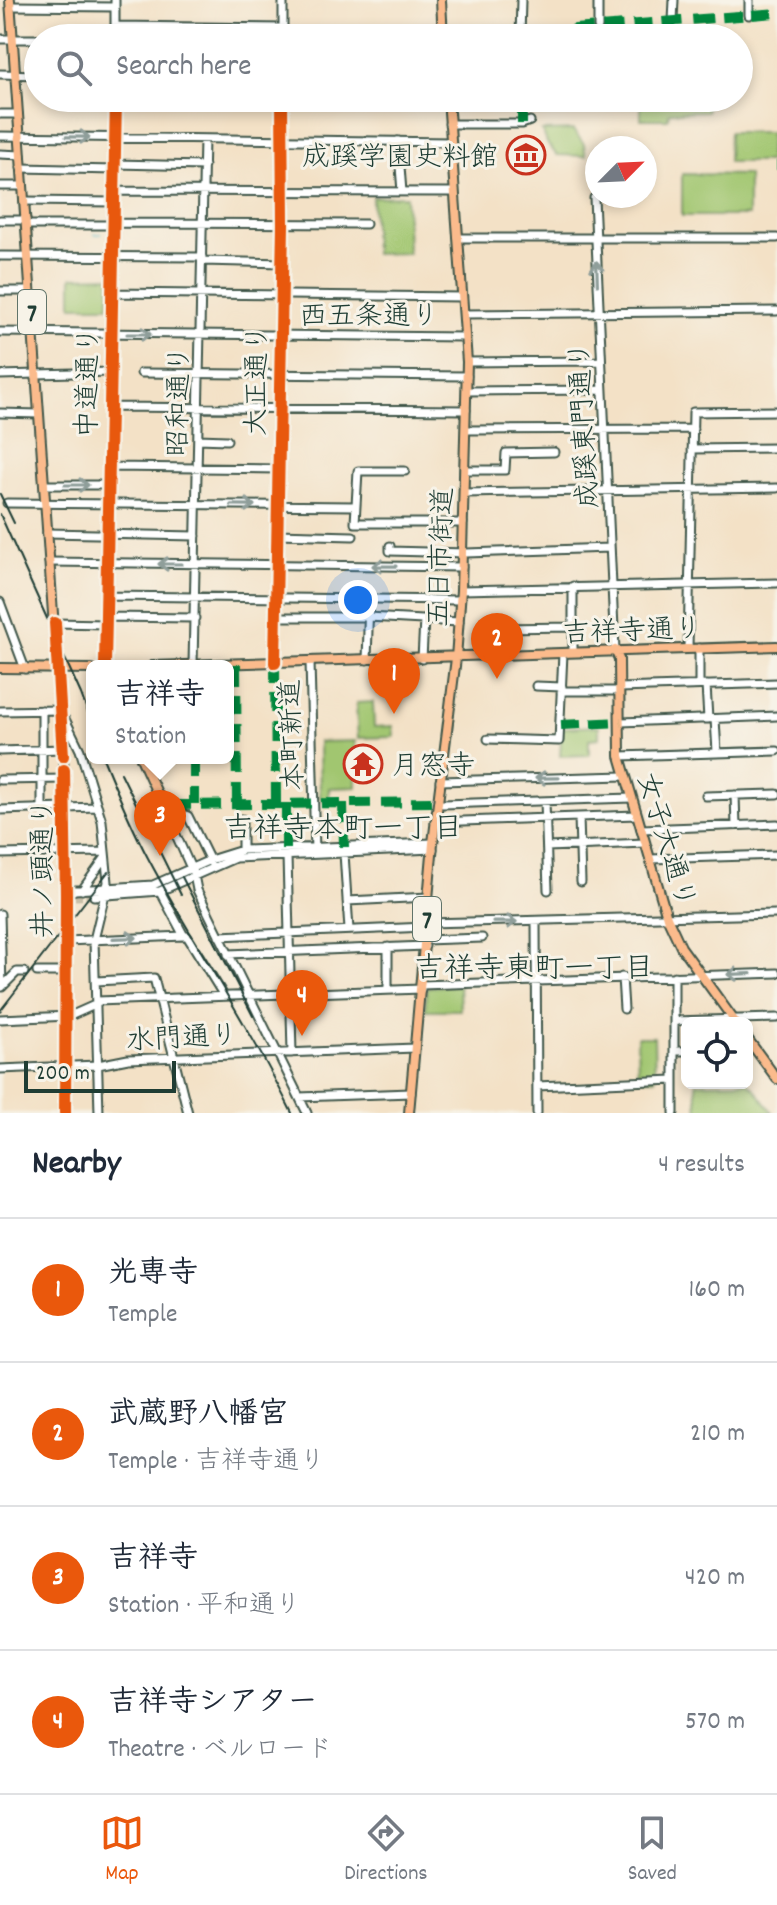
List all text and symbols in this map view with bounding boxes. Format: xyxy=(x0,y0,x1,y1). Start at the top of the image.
search box xyxy=(24,24,753,112)
icon: search xyxy=(52,46,96,90)
text: Search here xyxy=(116,47,252,90)
one-way arrow xyxy=(64,130,91,145)
museum icon: 成蹊学園史料館 xyxy=(505,134,547,176)
north arrow xyxy=(585,136,657,208)
place label: 成蹊学園史料館 xyxy=(302,140,498,180)
one-way arrow xyxy=(590,260,605,287)
road number: 7 xyxy=(18,290,46,334)
street label: 西五条通り xyxy=(299,299,439,339)
street label: 大正通り xyxy=(239,324,281,436)
street label: 中道通り xyxy=(70,326,112,438)
one-way arrow xyxy=(125,326,152,342)
street label: 成蹊東門通り xyxy=(563,340,611,510)
street label: 昭和通り xyxy=(161,345,203,457)
one-way arrow xyxy=(63,477,90,493)
street label: 五日市街道 xyxy=(422,487,466,628)
one-way arrow xyxy=(229,497,256,513)
one-way arrow xyxy=(157,556,184,572)
one-way arrow xyxy=(371,558,398,574)
your location xyxy=(338,580,378,620)
street label: 吉祥寺通り xyxy=(562,612,703,656)
pin: 2 xyxy=(471,613,523,679)
pin: 1 xyxy=(368,648,420,714)
popup xyxy=(86,660,234,764)
text: 吉祥寺 xyxy=(115,676,205,719)
street label: 本町新道 xyxy=(273,678,317,791)
text: Station xyxy=(115,719,186,756)
temple icon: 月窓寺 xyxy=(342,743,384,785)
place label: 月窓寺 xyxy=(391,749,475,789)
street label: 女子大通り xyxy=(624,769,703,914)
one-way arrow xyxy=(534,770,561,786)
pin: 3 xyxy=(134,790,186,856)
street label: 井ノ頭通り xyxy=(26,798,66,938)
district label: 吉祥寺本町一丁目 xyxy=(223,810,463,853)
road number: 7 xyxy=(413,897,441,941)
one-way arrow xyxy=(491,914,518,929)
one-way arrow xyxy=(111,931,138,946)
district label: 吉祥寺東町一丁目 xyxy=(414,950,654,993)
one-way arrow xyxy=(726,967,753,982)
pin: 4 xyxy=(276,970,328,1036)
map controls xyxy=(681,1017,753,1089)
button: locate xyxy=(681,1017,753,1089)
street label: 水門通り xyxy=(125,1018,239,1064)
scale bar xyxy=(24,1057,176,1093)
text: 200 m xyxy=(36,1059,90,1090)
text: Nearby xyxy=(32,1141,121,1190)
text: 4 results xyxy=(658,1147,745,1184)
text: 光専寺 xyxy=(108,1254,198,1297)
text: 1 xyxy=(55,1272,61,1309)
text: 160 m xyxy=(689,1272,745,1309)
text: Temple xyxy=(108,1297,177,1334)
text: 武蔵野八幡宮 xyxy=(108,1395,288,1438)
text: 2 xyxy=(52,1416,64,1453)
text: 210 m xyxy=(690,1416,745,1453)
text: Temple · 吉祥寺通り xyxy=(108,1444,325,1481)
text: 吉祥寺 xyxy=(108,1539,198,1582)
text: 3 xyxy=(52,1560,64,1597)
text: 420 m xyxy=(685,1560,745,1597)
text: Station · 平和通り xyxy=(108,1588,301,1625)
text: 吉祥寺シアター xyxy=(108,1683,317,1726)
text: 4 xyxy=(53,1704,63,1741)
text: 570 m xyxy=(685,1704,745,1741)
text: Theatre · ベルロード xyxy=(108,1732,332,1769)
tab: Map xyxy=(100,1811,144,1890)
tab: Directions xyxy=(344,1811,428,1890)
tab: Saved xyxy=(628,1811,677,1890)

